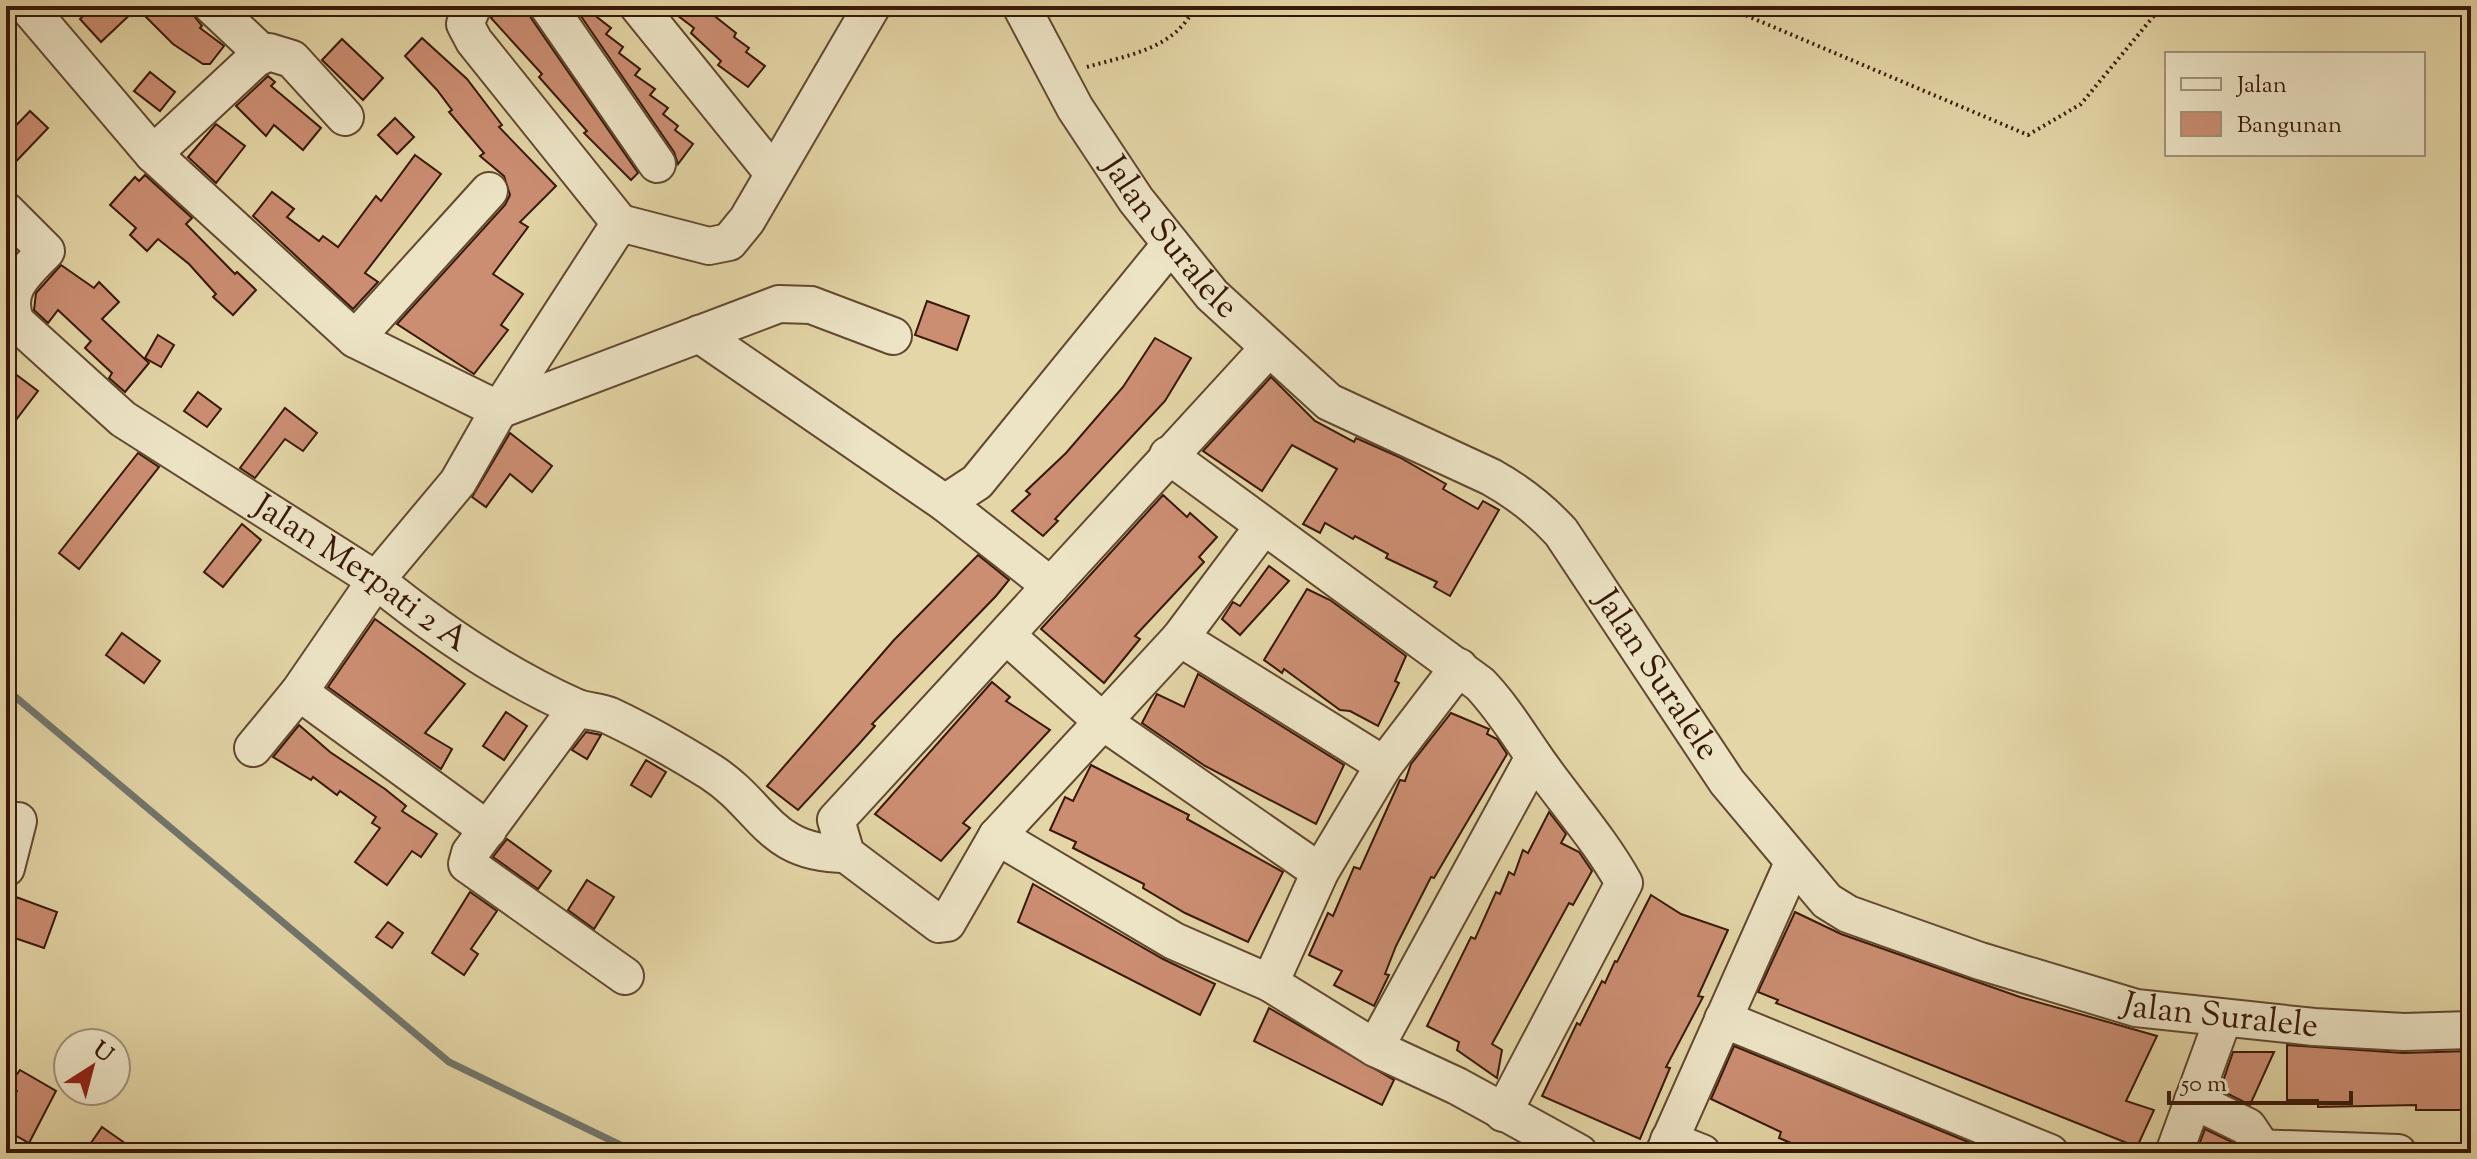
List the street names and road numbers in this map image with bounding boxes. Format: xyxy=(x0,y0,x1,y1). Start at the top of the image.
street label: Jalan Suralele xyxy=(1088,145,1248,331)
street label: Jalan Merpati 2 A xyxy=(242,482,478,665)
street label: Jalan Suralele xyxy=(1580,578,1731,771)
street label: Jalan Suralele xyxy=(2114,980,2320,1052)

